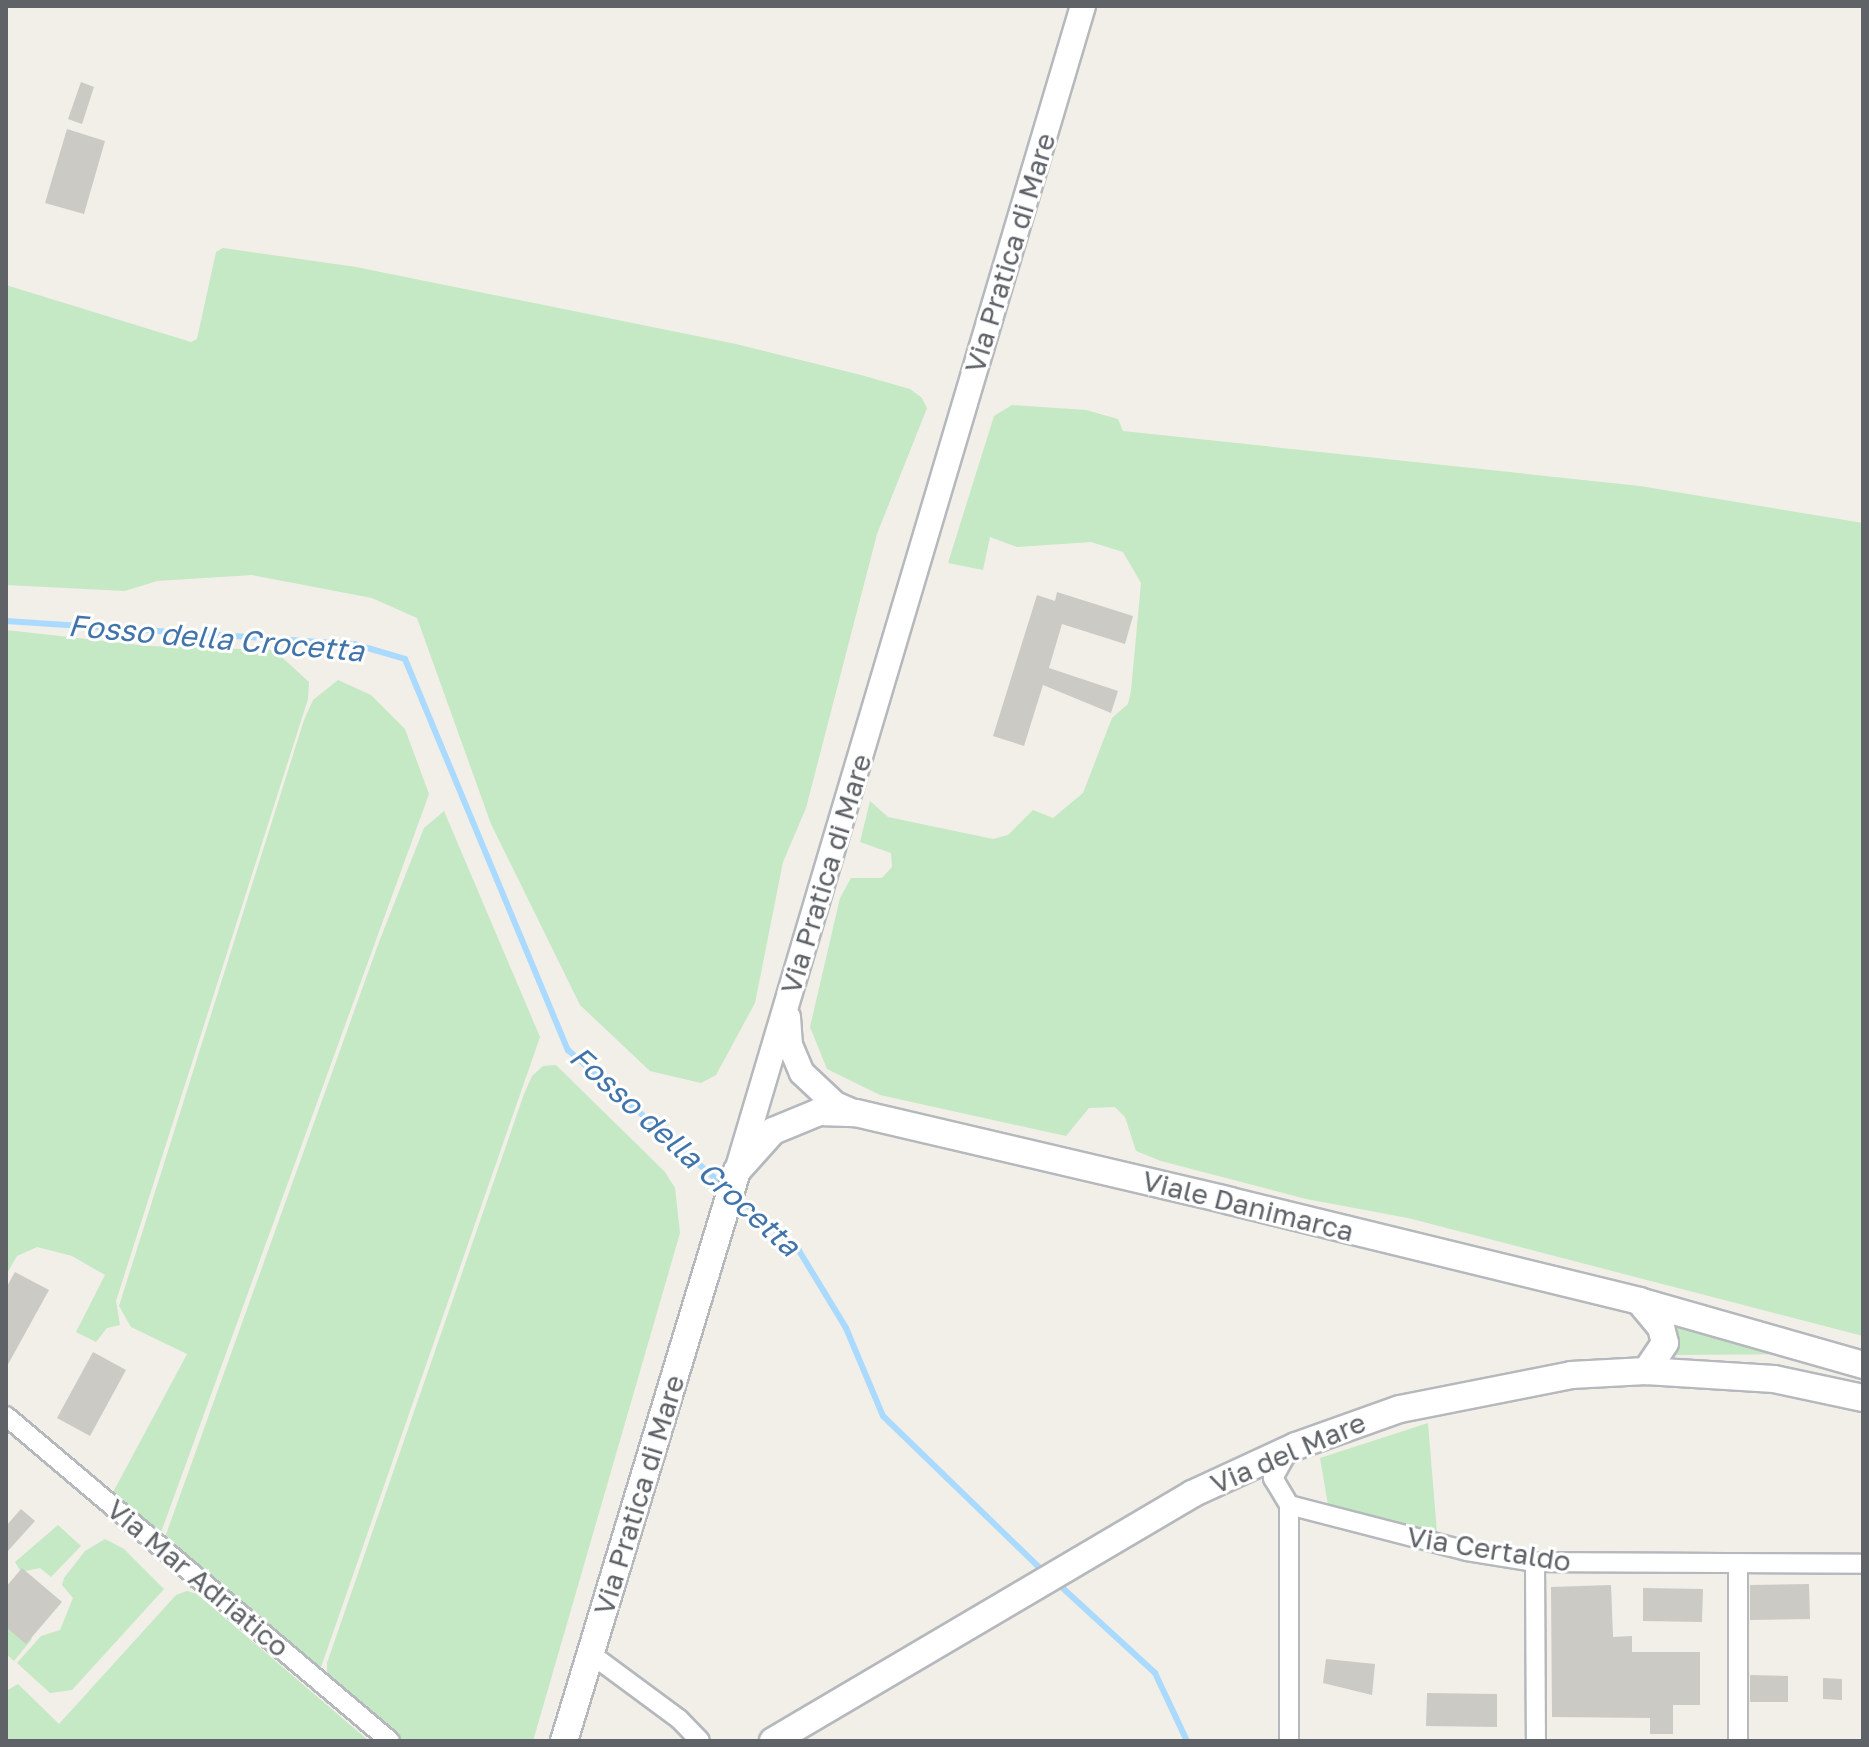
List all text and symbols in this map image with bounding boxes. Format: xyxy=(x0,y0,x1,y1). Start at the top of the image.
street label: Via Pratica di Mare xyxy=(958,129,1062,377)
water label: Fosso della Crocetta xyxy=(67,607,365,669)
street label: Via Pratica di Mare xyxy=(774,750,878,998)
water label: Fosso della Crocetta xyxy=(563,1038,807,1264)
street label: Viale Danimarca xyxy=(1139,1164,1357,1248)
street label: Via Pratica di Mare xyxy=(587,1371,691,1619)
street label: Via del Mare xyxy=(1205,1405,1371,1501)
street label: Via Mar Adriatico xyxy=(100,1492,296,1664)
street label: Via Certaldo xyxy=(1405,1519,1573,1579)

